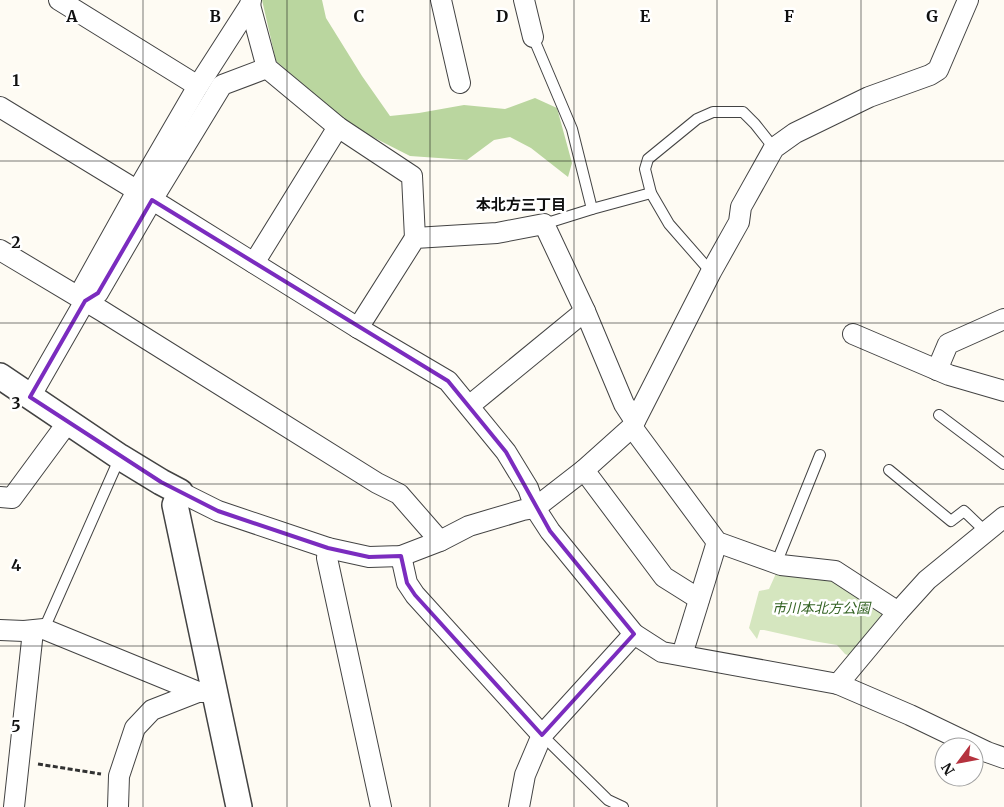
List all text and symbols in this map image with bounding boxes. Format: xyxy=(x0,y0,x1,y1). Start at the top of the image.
text: A xyxy=(65,6,78,26)
text: B xyxy=(209,6,221,26)
text: C xyxy=(354,6,364,26)
text: D xyxy=(496,6,508,26)
text: E xyxy=(640,6,651,26)
text: F xyxy=(784,6,794,26)
text: G xyxy=(926,6,938,26)
text: 1 xyxy=(12,70,20,90)
district label: 本北方三丁目 xyxy=(476,195,566,214)
text: 2 xyxy=(11,232,21,252)
text: 3 xyxy=(11,393,21,413)
text: 4 xyxy=(11,555,21,575)
park label: 市川本北方公園 xyxy=(772,599,872,617)
text: 5 xyxy=(11,716,21,736)
north arrow xyxy=(934,737,984,787)
text: N xyxy=(937,759,959,778)

